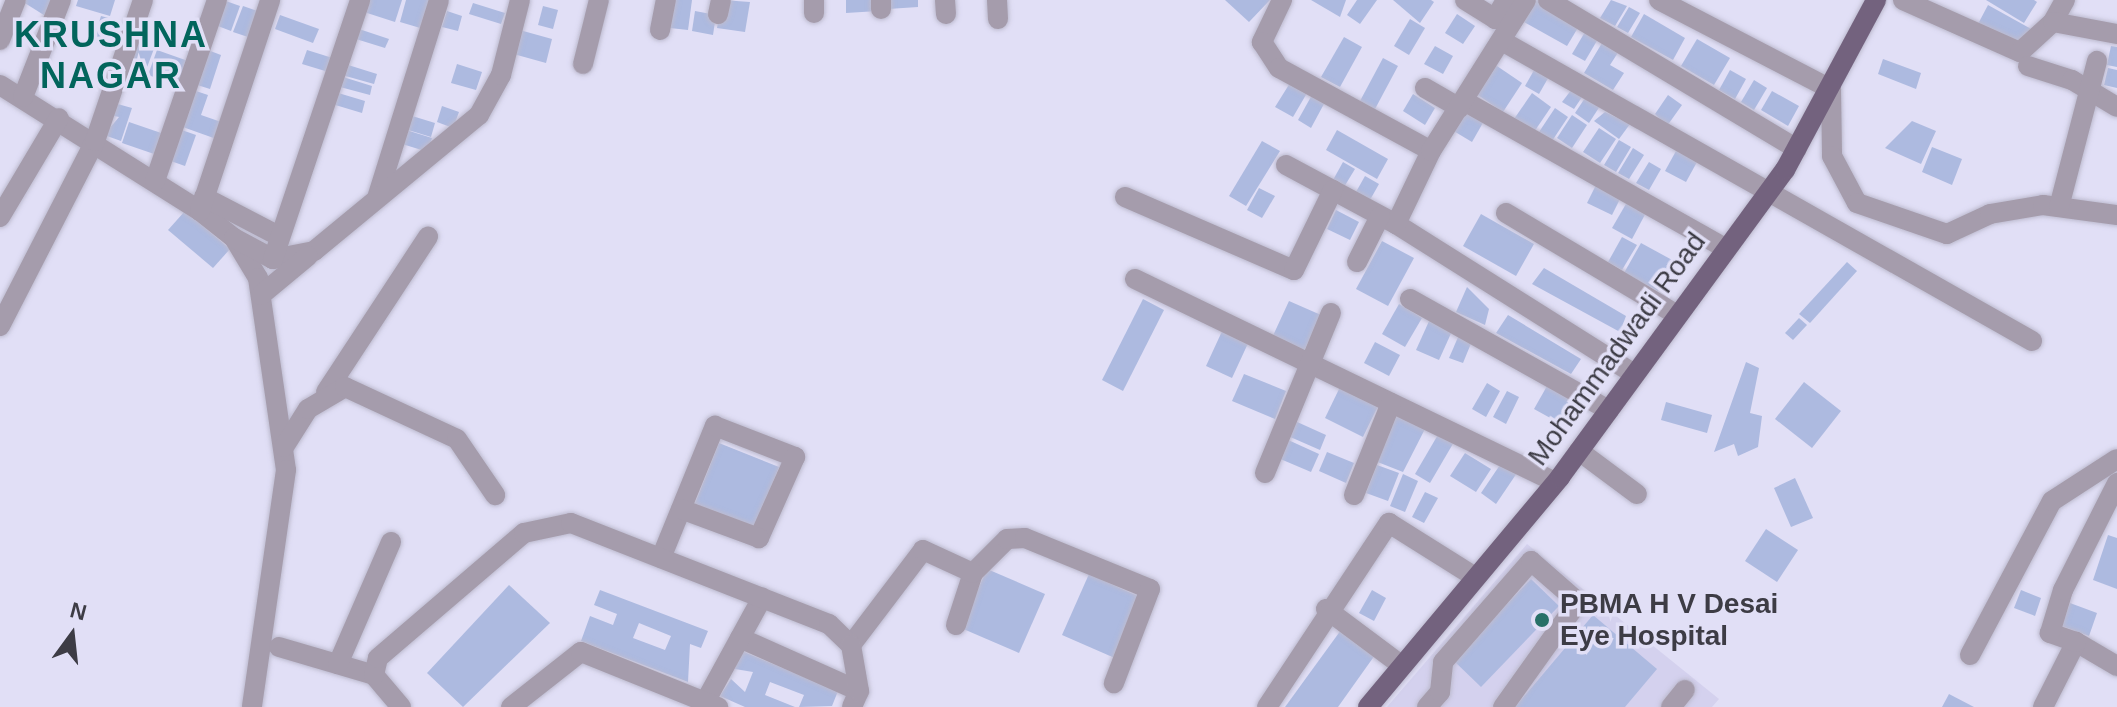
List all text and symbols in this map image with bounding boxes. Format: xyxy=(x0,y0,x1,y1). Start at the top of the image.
district label: KRUSHNA NAGAR xyxy=(14,12,208,97)
street label: Mohammadwadi Road xyxy=(1521,226,1713,472)
place label: PBMA H V Desai Eye Hospital xyxy=(1560,587,1779,653)
north arrow xyxy=(32,595,112,675)
text: N xyxy=(67,597,89,625)
marker: PBMA H V Desai Eye Hospital xyxy=(1531,609,1553,631)

